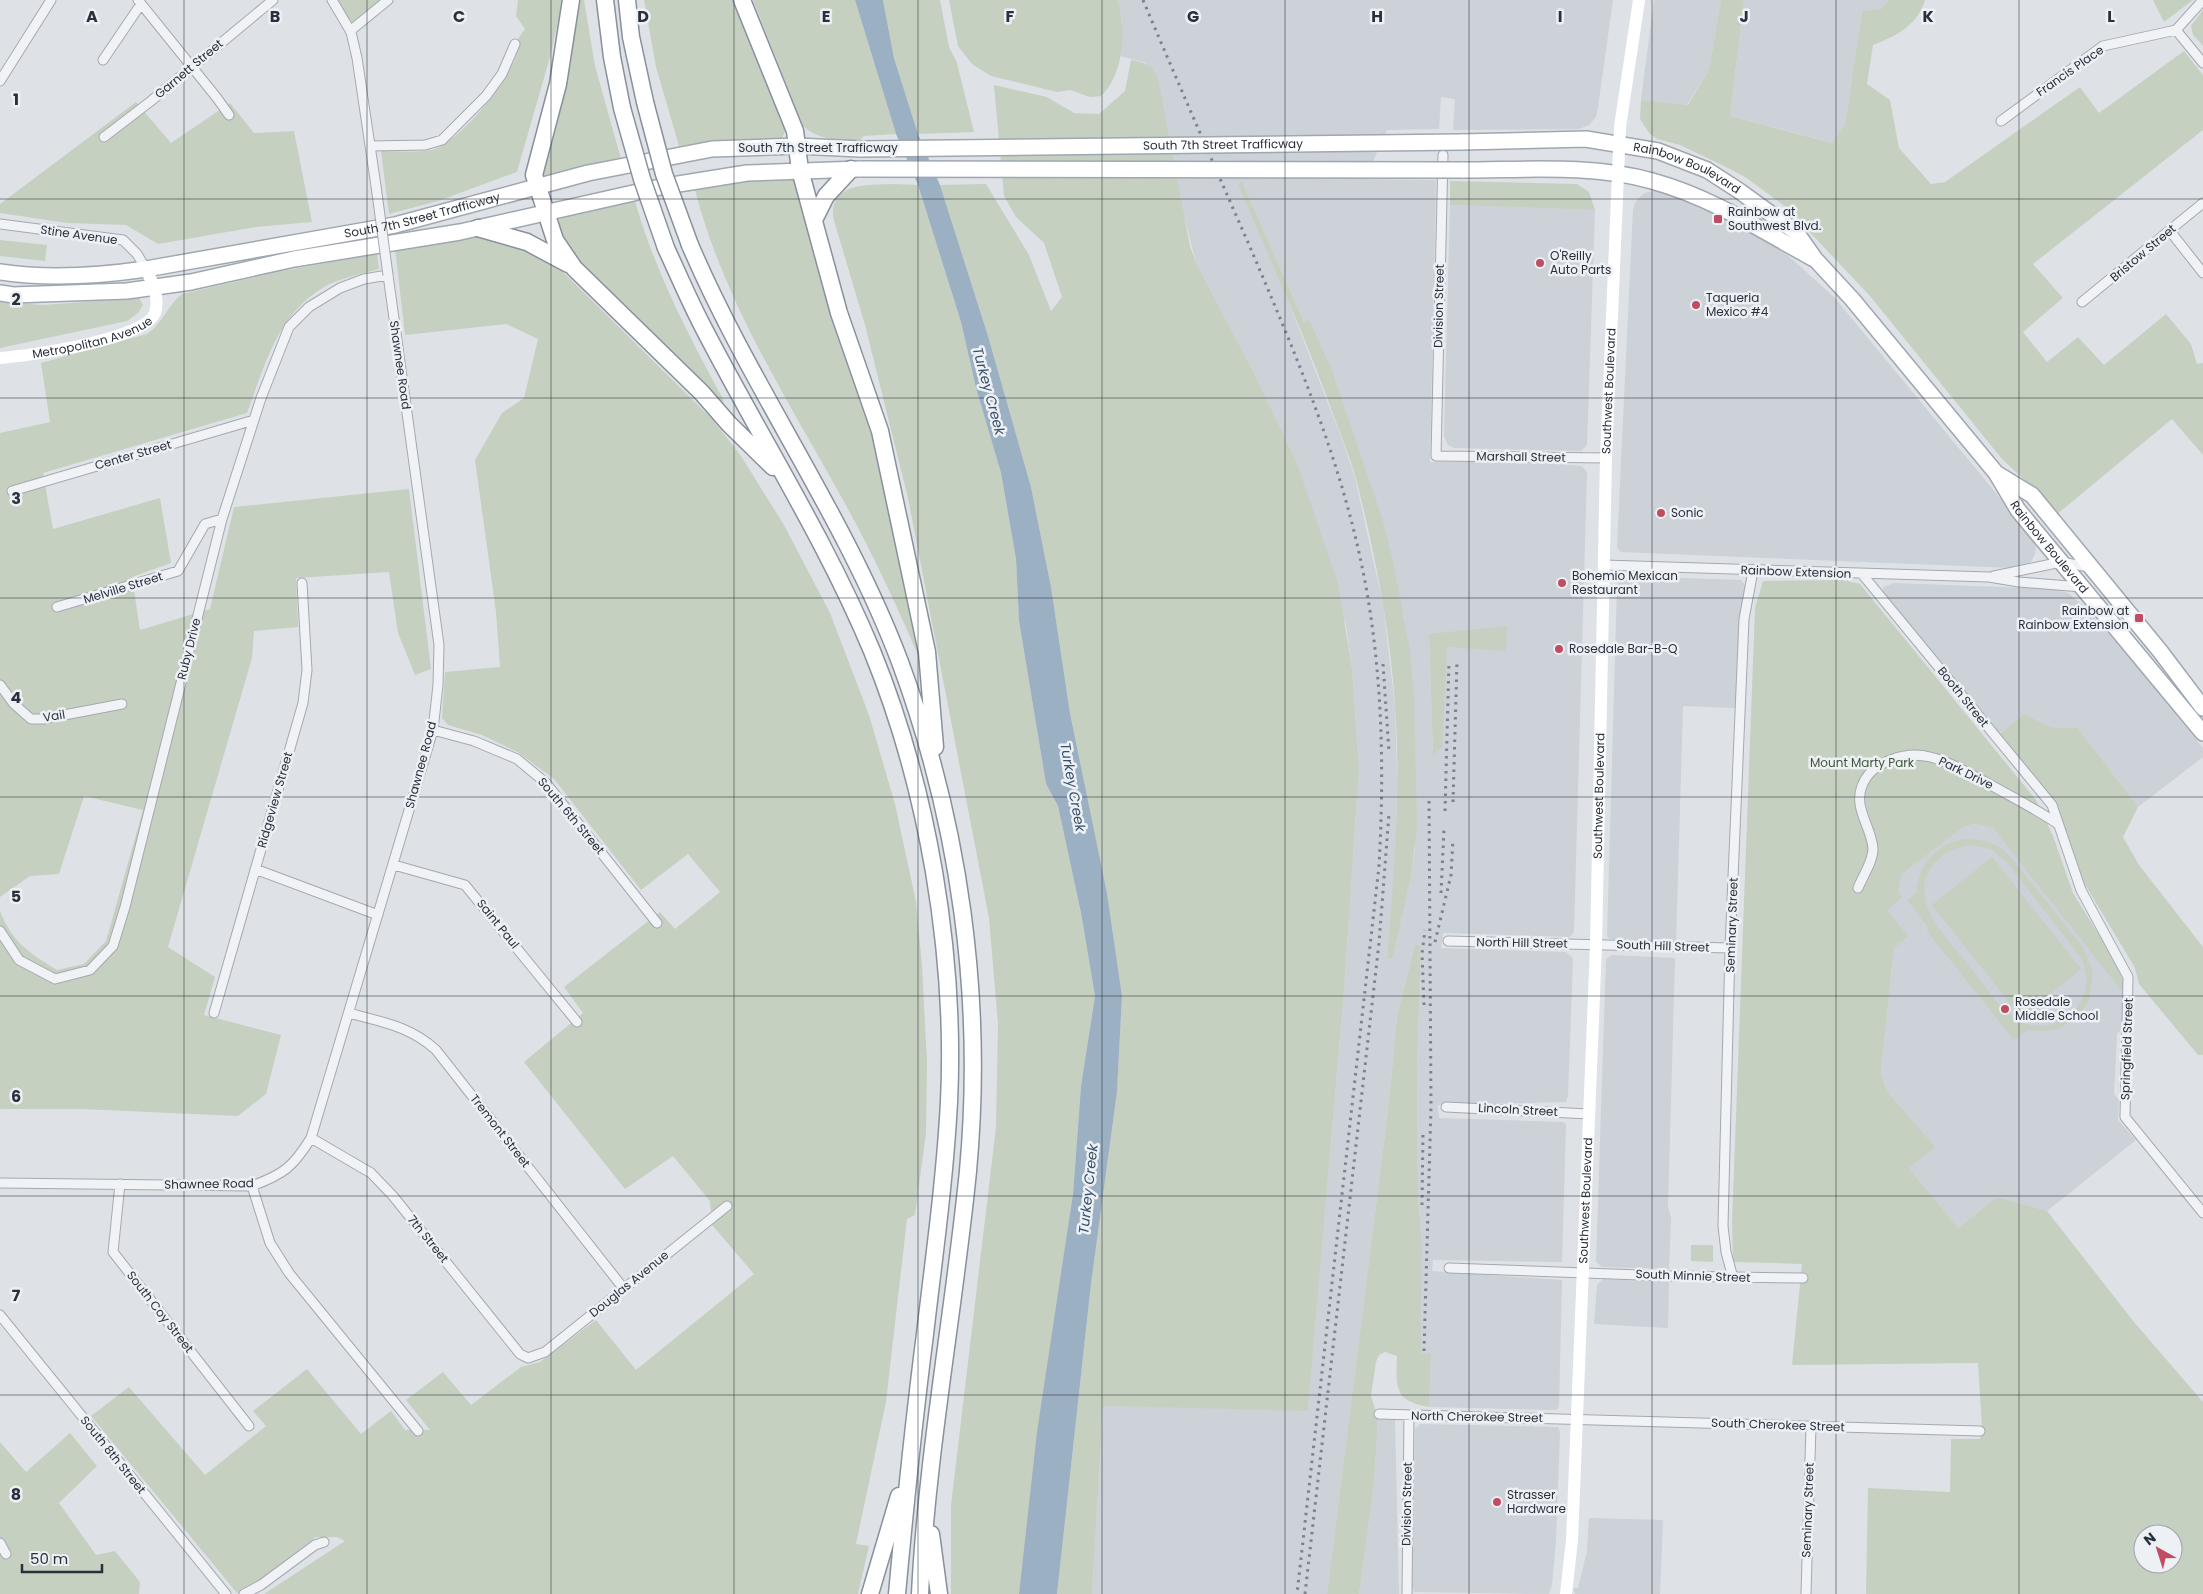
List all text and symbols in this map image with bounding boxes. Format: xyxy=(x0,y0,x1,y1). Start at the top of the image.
text: A xyxy=(86,5,98,28)
text: B xyxy=(270,5,280,28)
text: C xyxy=(453,5,465,28)
text: D xyxy=(637,5,649,28)
text: E xyxy=(822,5,830,28)
text: F xyxy=(1006,5,1015,28)
text: G xyxy=(1187,5,1199,28)
text: H xyxy=(1371,5,1383,28)
text: I xyxy=(1558,5,1562,28)
text: J xyxy=(1739,5,1749,28)
text: K xyxy=(1922,5,1934,28)
text: L xyxy=(2107,5,2115,28)
street label: Garnett Street xyxy=(151,35,226,102)
street label: Francis Place xyxy=(2033,41,2107,100)
text: 1 xyxy=(13,88,19,111)
street label: South 7th Street Trafficway xyxy=(1143,135,1303,154)
street label: Rainbow Boulevard xyxy=(1632,138,1744,197)
street label: South 7th Street Trafficway xyxy=(738,139,898,156)
street label: South 7th Street Trafficway xyxy=(343,188,502,242)
place label: Rainbow at Southwest Blvd. xyxy=(1728,203,1821,234)
marker: Rainbow at Southwest Blvd. xyxy=(1712,213,1724,225)
street label: Bristow Street xyxy=(2106,220,2179,285)
street label: Stine Avenue xyxy=(39,221,119,248)
place label: O'Reilly Auto Parts xyxy=(1550,247,1611,278)
marker: O'Reilly Auto Parts xyxy=(1534,257,1546,269)
street label: Division Street xyxy=(1429,264,1448,348)
text: 2 xyxy=(11,288,21,311)
place label: Taqueria Mexico #4 xyxy=(1706,289,1769,320)
marker: Taqueria Mexico #4 xyxy=(1690,299,1702,311)
street label: Metropolitan Avenue xyxy=(31,312,156,362)
street label: Shawnee Road xyxy=(386,319,415,411)
street label: Southwest Boulevard xyxy=(1597,328,1619,454)
water label: Turkey Creek xyxy=(968,345,1011,438)
street label: Center Street xyxy=(93,435,173,474)
street label: Marshall Street xyxy=(1476,447,1566,466)
text: 3 xyxy=(11,487,21,510)
street label: Rainbow Boulevard xyxy=(2006,497,2093,597)
place label: Sonic xyxy=(1671,504,1704,521)
marker: Sonic xyxy=(1655,507,1667,519)
street label: Rainbow Extension xyxy=(1740,561,1852,582)
street label: Melville Street xyxy=(81,567,165,608)
place label: Bohemio Mexican Restaurant xyxy=(1572,567,1678,598)
marker: Bohemio Mexican Restaurant xyxy=(1556,577,1568,589)
place label: Rainbow at Rainbow Extension xyxy=(2018,602,2129,633)
marker: Rainbow at Rainbow Extension xyxy=(2133,612,2145,624)
street label: Ruby Drive xyxy=(173,616,204,682)
place label: Rosedale Bar-B-Q xyxy=(1569,640,1678,657)
marker: Rosedale Bar-B-Q xyxy=(1553,643,1565,655)
street label: Booth Street xyxy=(1934,663,1993,730)
text: 4 xyxy=(11,686,22,709)
street label: Vail xyxy=(42,705,66,726)
street label: Shawnee Road xyxy=(401,719,440,810)
street label: Southwest Boulevard xyxy=(1589,733,1608,859)
water label: Turkey Creek xyxy=(1055,741,1091,834)
street label: Ridgeview Street xyxy=(253,750,296,850)
street label: Park Drive xyxy=(1936,752,1996,793)
park label: Mount Marty Park xyxy=(1810,754,1915,771)
street label: South 6th Street xyxy=(534,774,609,858)
street label: Seminary Street xyxy=(1721,877,1742,973)
text: 5 xyxy=(11,885,21,908)
street label: Saint Paul xyxy=(473,895,524,952)
street label: North Hill Street xyxy=(1476,933,1568,952)
street label: South Hill Street xyxy=(1616,935,1710,956)
place label: Rosedale Middle School xyxy=(2015,993,2098,1024)
street label: Springfield Street xyxy=(2116,998,2137,1100)
marker: Rosedale Middle School xyxy=(1999,1003,2011,1015)
text: 6 xyxy=(11,1085,21,1108)
street label: Tremont Street xyxy=(466,1090,534,1171)
street label: Lincoln Street xyxy=(1478,1099,1558,1120)
street label: Southwest Boulevard xyxy=(1574,1137,1596,1264)
water label: Turkey Creek xyxy=(1073,1142,1103,1235)
street label: Shawnee Road xyxy=(164,1174,254,1193)
street label: 7th Street xyxy=(404,1211,453,1266)
street label: Douglas Avenue xyxy=(585,1246,672,1321)
street label: South Minnie Street xyxy=(1635,1265,1751,1286)
street label: South Coy Street xyxy=(123,1267,198,1356)
text: 7 xyxy=(12,1284,21,1307)
street label: North Cherokee Street xyxy=(1411,1407,1543,1426)
street label: South 8th Street xyxy=(77,1412,150,1497)
street label: South Cherokee Street xyxy=(1711,1414,1845,1435)
street label: Division Street xyxy=(1397,1462,1416,1546)
street label: Seminary Street xyxy=(1797,1462,1818,1558)
text: 8 xyxy=(11,1483,21,1506)
place label: Strasser Hardware xyxy=(1507,1486,1566,1517)
marker: Strasser Hardware xyxy=(1491,1496,1503,1508)
north arrow xyxy=(2133,1524,2183,1574)
text: N xyxy=(2139,1528,2160,1550)
scale bar xyxy=(22,1542,102,1574)
text: 50 m xyxy=(30,1548,68,1569)

